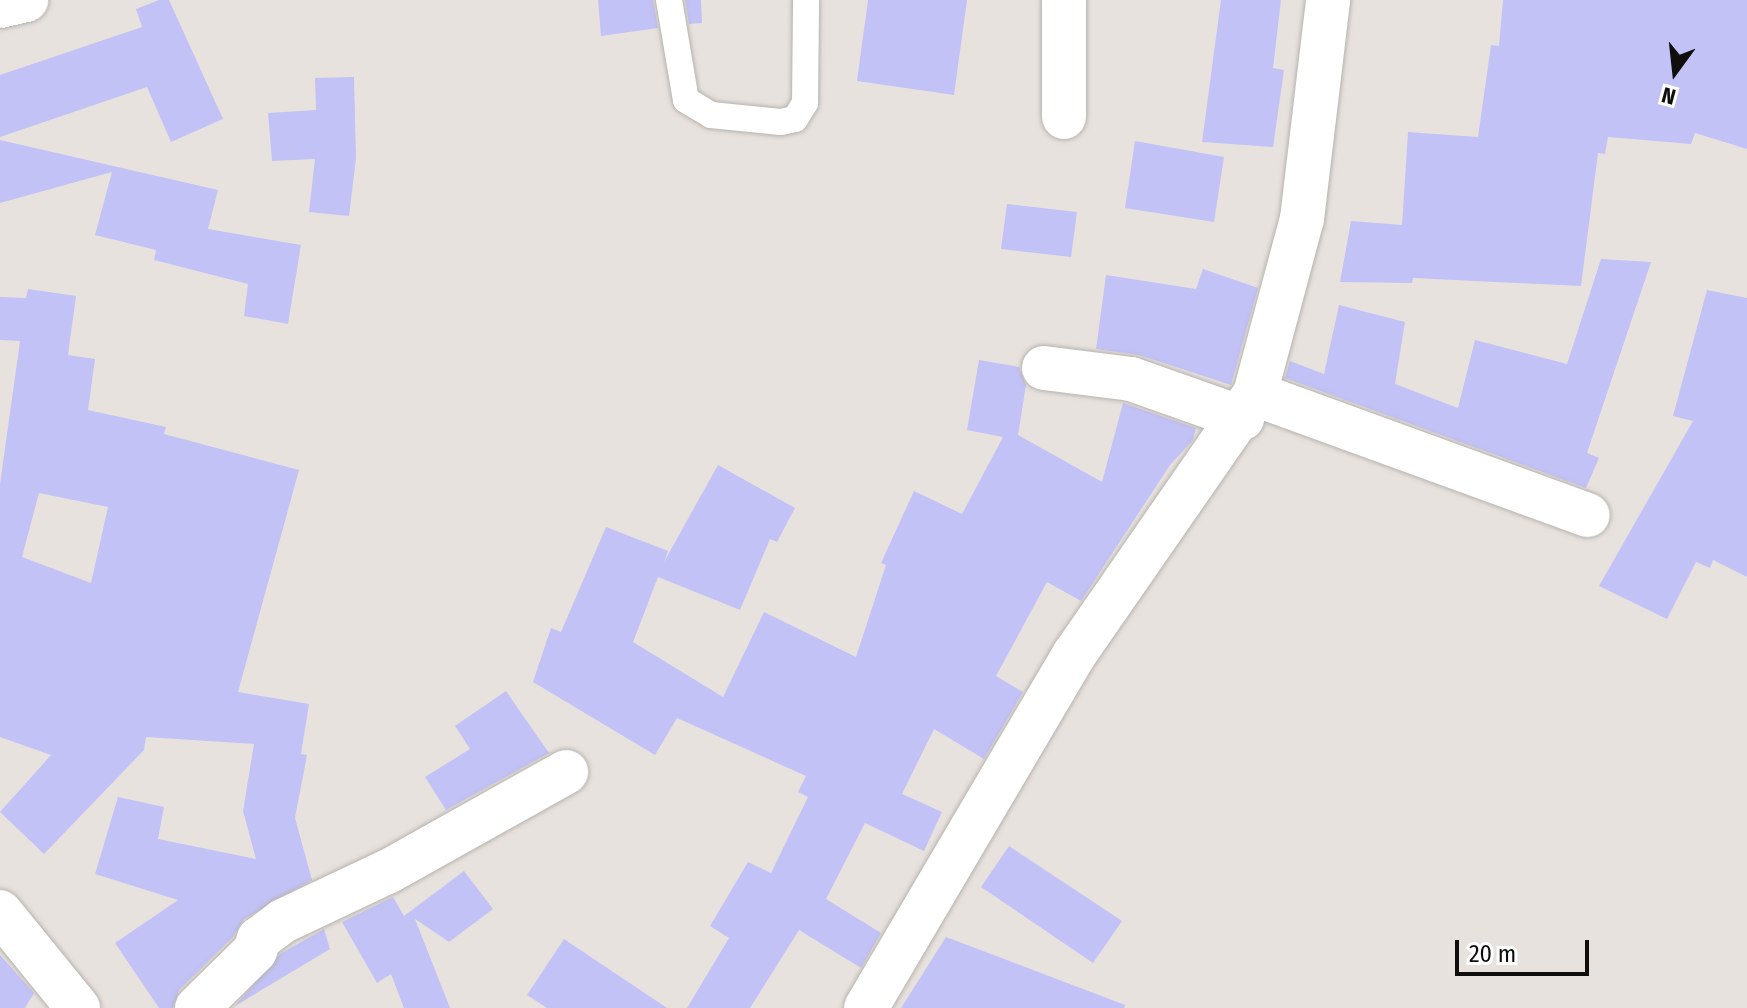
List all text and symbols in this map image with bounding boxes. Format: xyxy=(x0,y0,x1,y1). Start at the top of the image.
north arrow xyxy=(1635,32,1715,112)
text: N xyxy=(1659,81,1679,110)
scale bar xyxy=(1459,924,1593,974)
text: 20 m xyxy=(1469,940,1516,968)

